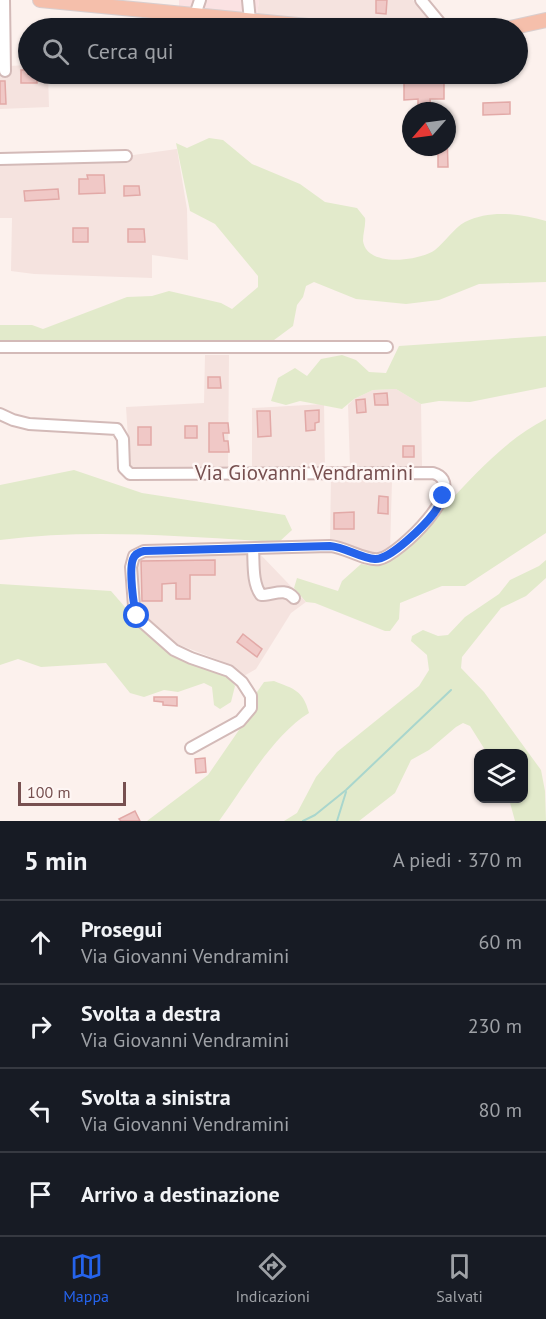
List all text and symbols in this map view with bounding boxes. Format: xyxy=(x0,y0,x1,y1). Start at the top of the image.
search box xyxy=(18,18,528,84)
icon: search xyxy=(39,35,72,68)
text: Cerca qui xyxy=(87,37,174,65)
north arrow xyxy=(402,102,456,156)
street label: Via Giovanni Vendramini xyxy=(194,459,413,486)
route end xyxy=(429,482,455,508)
route start xyxy=(123,602,149,628)
map controls xyxy=(474,749,528,803)
button: layers xyxy=(474,749,528,803)
scale bar xyxy=(18,779,126,806)
text: 100 m xyxy=(27,782,70,802)
text: 5 min xyxy=(24,844,87,877)
text: A piedi · 370 m xyxy=(393,847,522,873)
text: Prosegui xyxy=(81,915,162,943)
icon: ahead xyxy=(24,926,57,959)
text: 60 m xyxy=(479,929,522,955)
text: Via Giovanni Vendramini xyxy=(81,943,289,969)
text: Svolta a destra xyxy=(81,999,221,1027)
icon: right xyxy=(24,1010,57,1043)
text: 230 m xyxy=(468,1013,522,1039)
text: Via Giovanni Vendramini xyxy=(81,1027,289,1053)
text: Svolta a sinistra xyxy=(81,1083,231,1111)
icon: left xyxy=(24,1094,57,1127)
text: 80 m xyxy=(479,1097,522,1123)
text: Via Giovanni Vendramini xyxy=(81,1111,289,1137)
icon: arrive xyxy=(24,1178,57,1211)
text: Arrivo a destinazione xyxy=(81,1180,280,1208)
tab: Mappa xyxy=(63,1250,109,1306)
tab: Indicazioni xyxy=(235,1250,310,1306)
tab: Salvati xyxy=(436,1250,483,1306)

